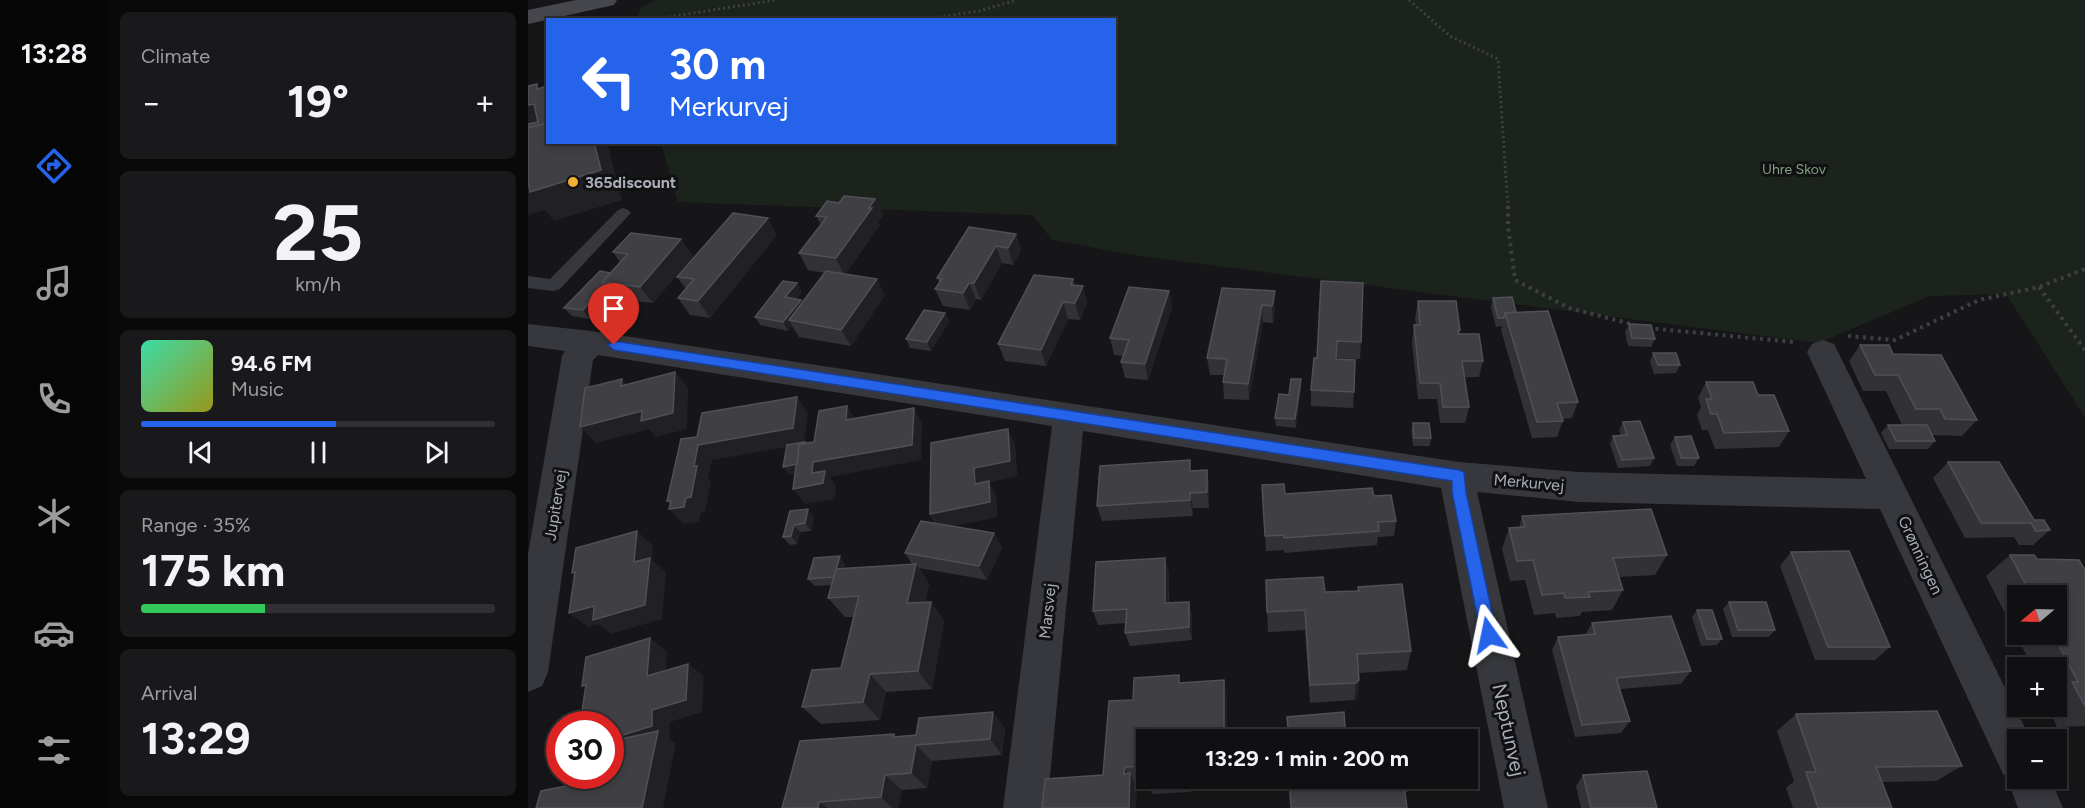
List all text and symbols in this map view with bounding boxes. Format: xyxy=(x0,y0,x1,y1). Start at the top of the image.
text: 13:28 xyxy=(21,37,87,70)
text: 30 m xyxy=(669,39,766,90)
icon: left xyxy=(570,42,648,120)
text: Climate xyxy=(141,44,210,68)
text: 19° xyxy=(287,74,349,128)
text: − xyxy=(141,83,162,122)
text: + xyxy=(474,83,495,122)
text: Merkurvej xyxy=(669,90,789,123)
icon: directions xyxy=(33,145,75,187)
park label: Uhre Skov xyxy=(1762,161,1827,178)
place label: 365discount xyxy=(585,173,676,192)
marker: 365discount xyxy=(566,175,580,189)
text: 25 xyxy=(273,186,363,280)
icon: music xyxy=(33,262,75,304)
text: km/h xyxy=(295,272,341,296)
pin xyxy=(588,283,639,345)
icon: arrive xyxy=(597,292,630,325)
text: 94.6 FM xyxy=(231,350,312,377)
text: Music xyxy=(231,377,284,401)
icon: phone xyxy=(33,378,75,420)
icon: previous xyxy=(184,436,217,469)
icon: pause xyxy=(302,436,335,469)
icon: next xyxy=(420,436,453,469)
street label: Jupitervej xyxy=(541,468,570,542)
street label: Merkurvej xyxy=(1493,470,1565,495)
icon: climate xyxy=(33,495,75,537)
text: Range · 35% xyxy=(141,513,251,537)
street label: Grønningen xyxy=(1894,513,1947,598)
text: 175 km xyxy=(141,543,285,597)
street label: Marsvej xyxy=(1035,582,1060,640)
north arrow xyxy=(2007,585,2067,645)
map controls xyxy=(2007,585,2067,789)
position arrow xyxy=(1457,603,1521,667)
icon: car xyxy=(33,612,75,654)
button: + xyxy=(2007,657,2067,717)
text: Arrival xyxy=(141,681,197,705)
street label: Neptunvej xyxy=(1487,681,1531,779)
text: 13:29 xyxy=(141,711,251,765)
speed limit sign: 30 xyxy=(546,711,624,789)
icon: filters xyxy=(33,729,75,771)
button: − xyxy=(2007,729,2067,789)
text: 13:29 · 1 min · 200 m xyxy=(1205,745,1409,772)

